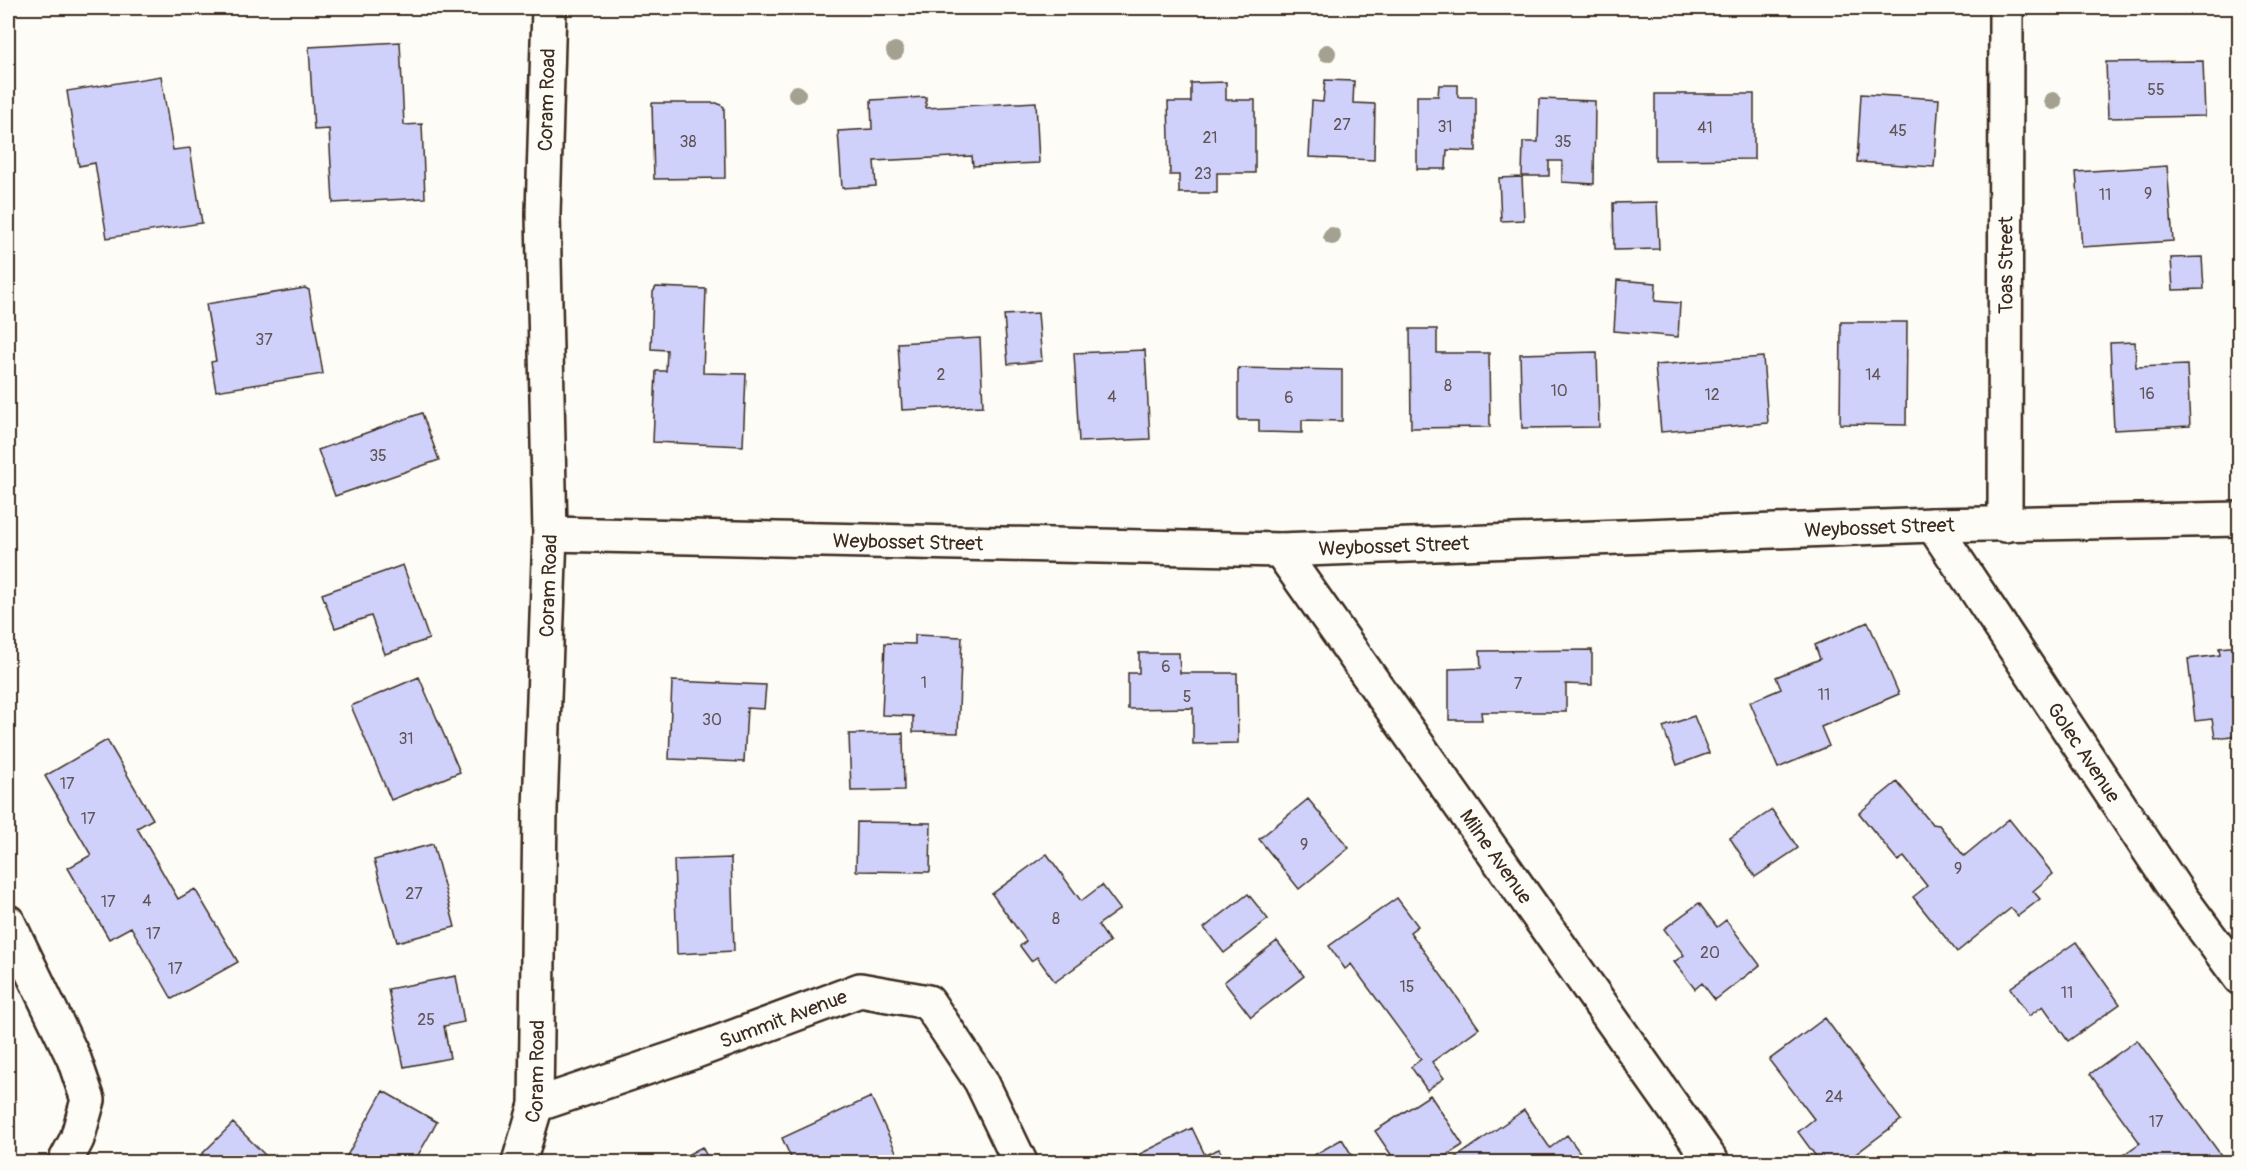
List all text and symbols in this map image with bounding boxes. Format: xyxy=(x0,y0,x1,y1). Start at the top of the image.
street label: Coram Road xyxy=(533,48,561,152)
house number: 55 xyxy=(2147,80,2165,100)
house number: 27 xyxy=(1333,115,1351,135)
house number: 31 xyxy=(1437,117,1453,137)
house number: 41 xyxy=(1697,118,1713,138)
house number: 45 xyxy=(1889,121,1907,141)
house number: 21 xyxy=(1202,128,1218,148)
house number: 38 xyxy=(680,132,697,152)
house number: 35 xyxy=(1554,132,1572,152)
house number: 23 xyxy=(1194,164,1212,184)
house number: 9 xyxy=(2144,184,2152,204)
house number: 11 xyxy=(2099,185,2111,205)
street label: Toas Street xyxy=(1993,215,2019,314)
house number: 37 xyxy=(255,330,273,350)
house number: 2 xyxy=(937,365,946,385)
house number: 14 xyxy=(1865,365,1881,385)
house number: 8 xyxy=(1444,376,1452,396)
house number: 10 xyxy=(1550,381,1568,401)
house number: 16 xyxy=(2139,384,2155,404)
house number: 12 xyxy=(1704,385,1720,405)
house number: 4 xyxy=(1107,387,1117,407)
house number: 6 xyxy=(1284,388,1294,408)
house number: 35 xyxy=(369,446,387,466)
street label: Weybosset Street xyxy=(1804,513,1956,543)
street label: Weybosset Street xyxy=(832,528,984,557)
street label: Weybosset Street xyxy=(1318,531,1470,562)
street label: Coram Road xyxy=(534,534,563,638)
house number: 6 xyxy=(1161,657,1171,677)
house number: 1 xyxy=(921,673,927,693)
house number: 7 xyxy=(1514,674,1523,694)
house number: 11 xyxy=(1818,685,1830,705)
house number: 5 xyxy=(1183,687,1191,707)
street label: Golec Avenue xyxy=(2042,698,2126,807)
house number: 30 xyxy=(702,710,722,730)
house number: 31 xyxy=(398,729,414,749)
house number: 17 xyxy=(60,774,75,794)
street label: Milne Avenue xyxy=(1454,805,1538,909)
house number: 17 xyxy=(81,809,96,829)
house number: 9 xyxy=(1300,835,1308,855)
house number: 9 xyxy=(1954,859,1962,879)
house number: 27 xyxy=(405,884,423,904)
house number: 4 xyxy=(142,891,152,911)
house number: 17 xyxy=(101,892,116,912)
house number: 8 xyxy=(1052,909,1060,929)
house number: 17 xyxy=(146,924,161,944)
house number: 20 xyxy=(1700,943,1720,963)
house number: 17 xyxy=(168,959,183,979)
house number: 15 xyxy=(1400,977,1414,997)
house number: 11 xyxy=(2061,983,2073,1003)
street label: Summit Avenue xyxy=(716,984,851,1054)
house number: 25 xyxy=(417,1010,435,1030)
street label: Coram Road xyxy=(519,1020,550,1126)
house number: 24 xyxy=(1825,1087,1843,1107)
house number: 17 xyxy=(2149,1112,2164,1132)

